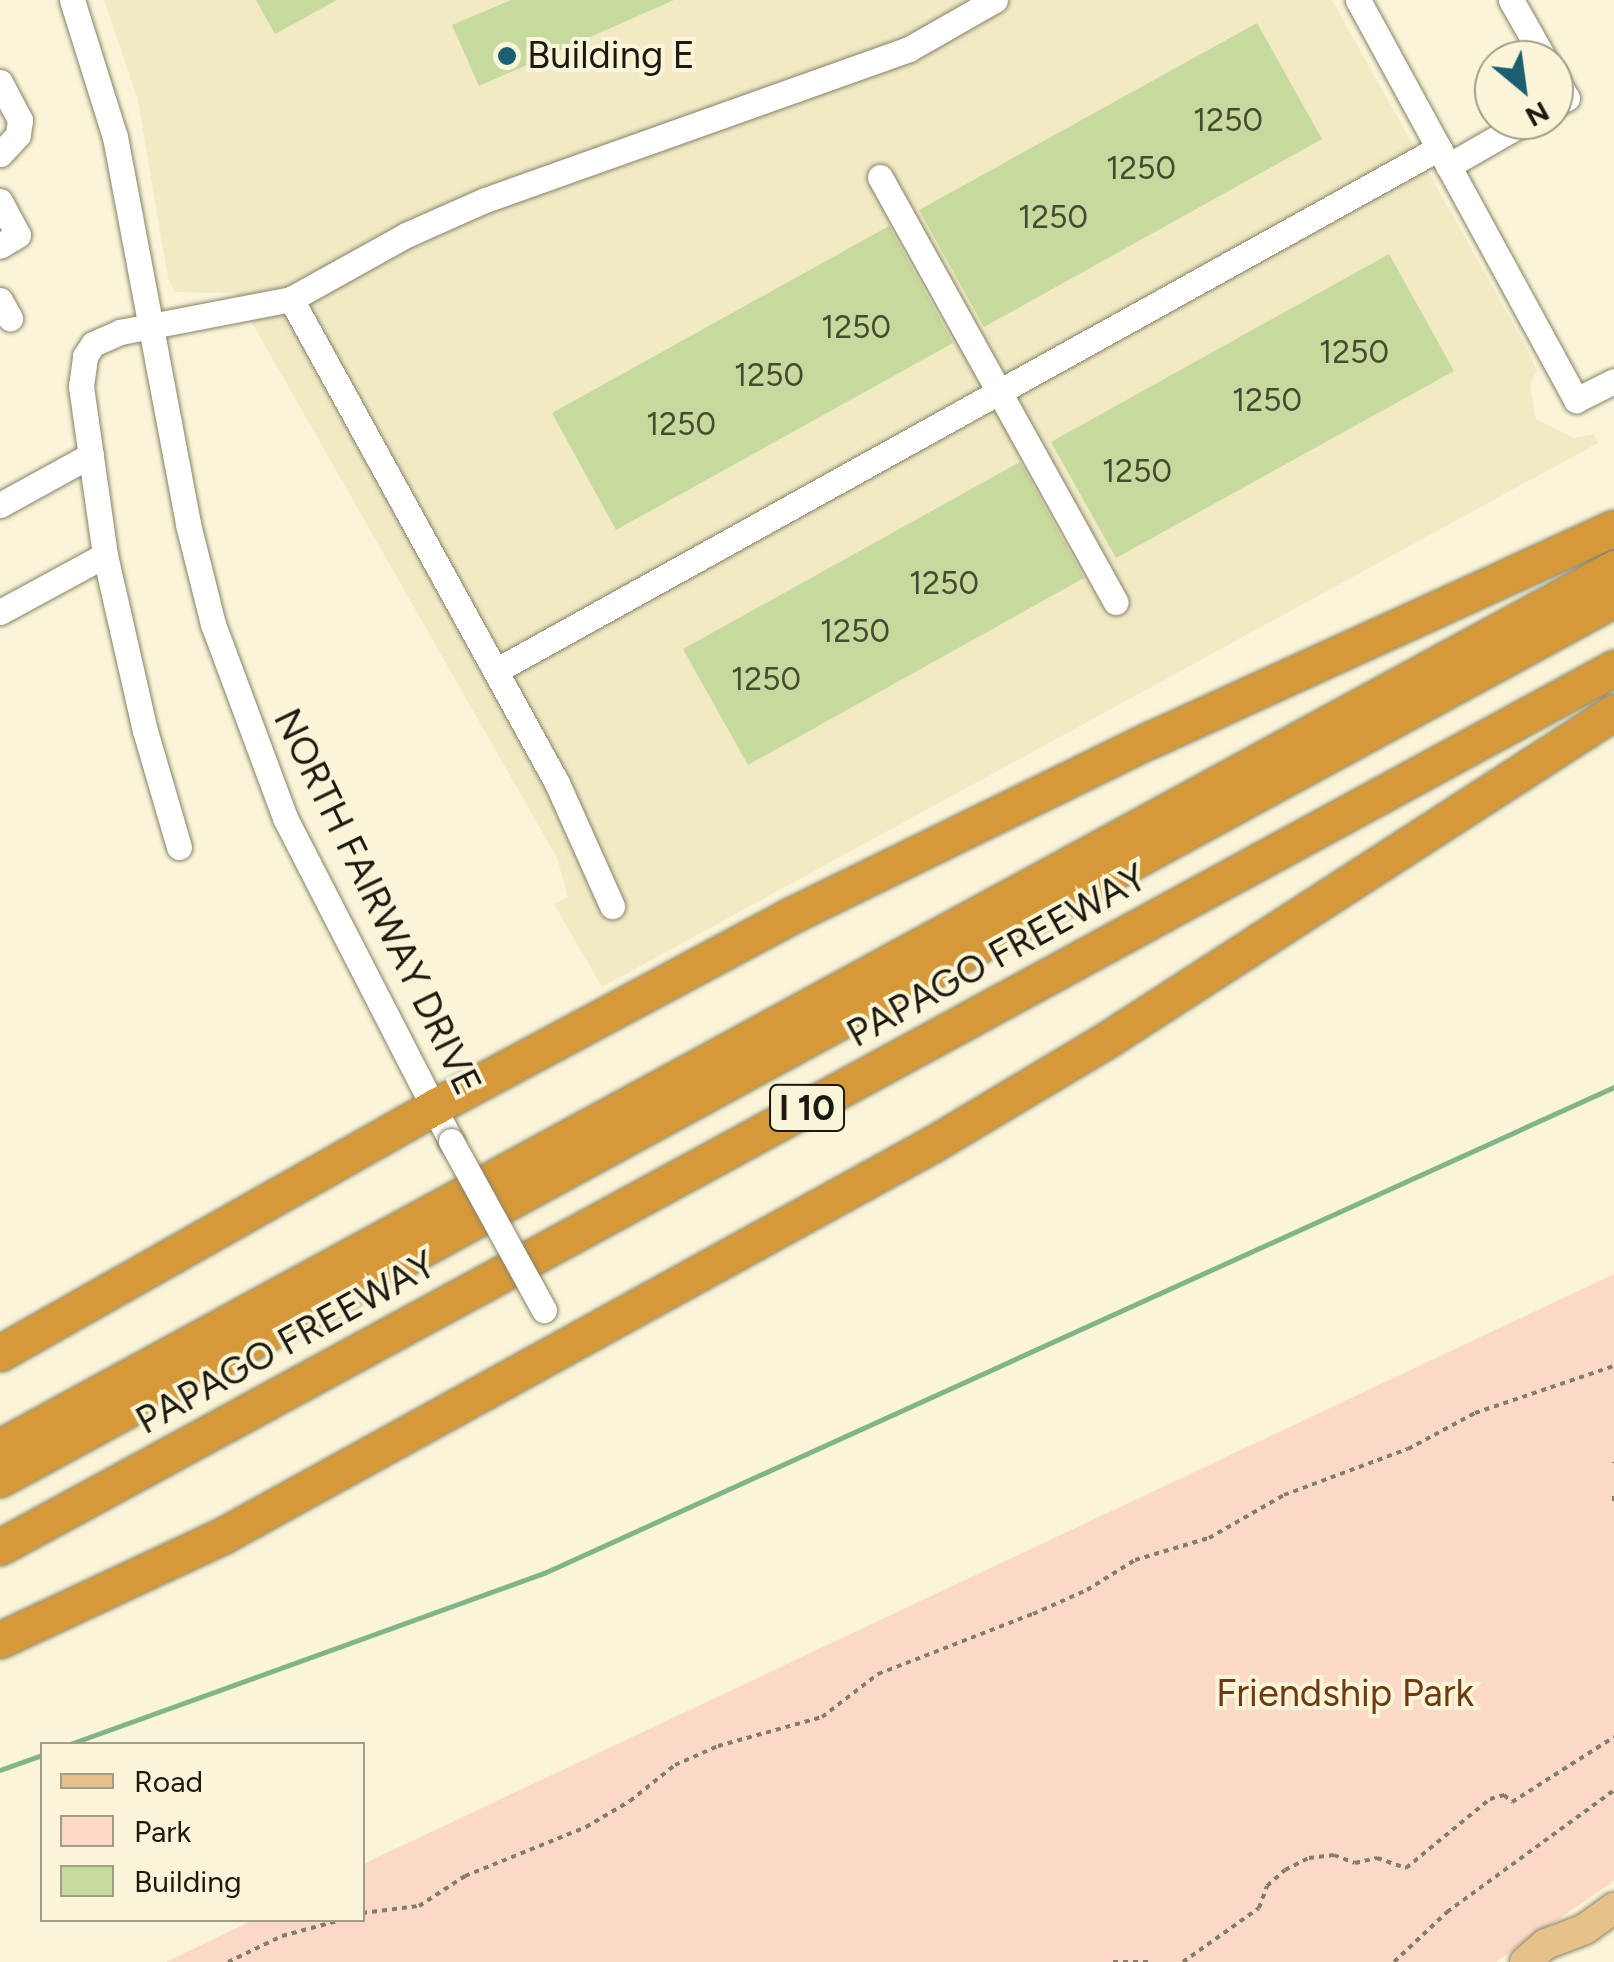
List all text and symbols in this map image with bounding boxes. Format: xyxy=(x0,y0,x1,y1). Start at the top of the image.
place label: Building E xyxy=(527,33,695,79)
north arrow xyxy=(1474,40,1574,140)
marker: Building E xyxy=(496,45,518,67)
text: N xyxy=(1520,94,1555,135)
house number: 1250 xyxy=(1193,101,1263,139)
house number: 1250 xyxy=(1106,149,1176,187)
house number: 1250 xyxy=(1018,198,1088,236)
house number: 1250 xyxy=(821,308,891,346)
house number: 1250 xyxy=(1319,333,1389,371)
house number: 1250 xyxy=(734,356,804,394)
house number: 1250 xyxy=(1232,381,1302,419)
house number: 1250 xyxy=(646,405,716,443)
house number: 1250 xyxy=(1102,452,1172,490)
house number: 1250 xyxy=(909,564,979,602)
house number: 1250 xyxy=(820,612,890,650)
house number: 1250 xyxy=(731,660,801,698)
street label: NORTH FAIRWAY DRIVE xyxy=(264,702,490,1102)
street label: PAPAGO FREEWAY xyxy=(839,855,1155,1057)
road number: I 10 xyxy=(767,1078,847,1138)
street label: PAPAGO FREEWAY xyxy=(128,1242,444,1444)
park label: Friendship Park xyxy=(1216,1671,1474,1717)
legend xyxy=(40,1742,365,1922)
text: Road xyxy=(134,1763,203,1800)
text: Park xyxy=(134,1813,191,1850)
text: Building xyxy=(134,1863,242,1900)

